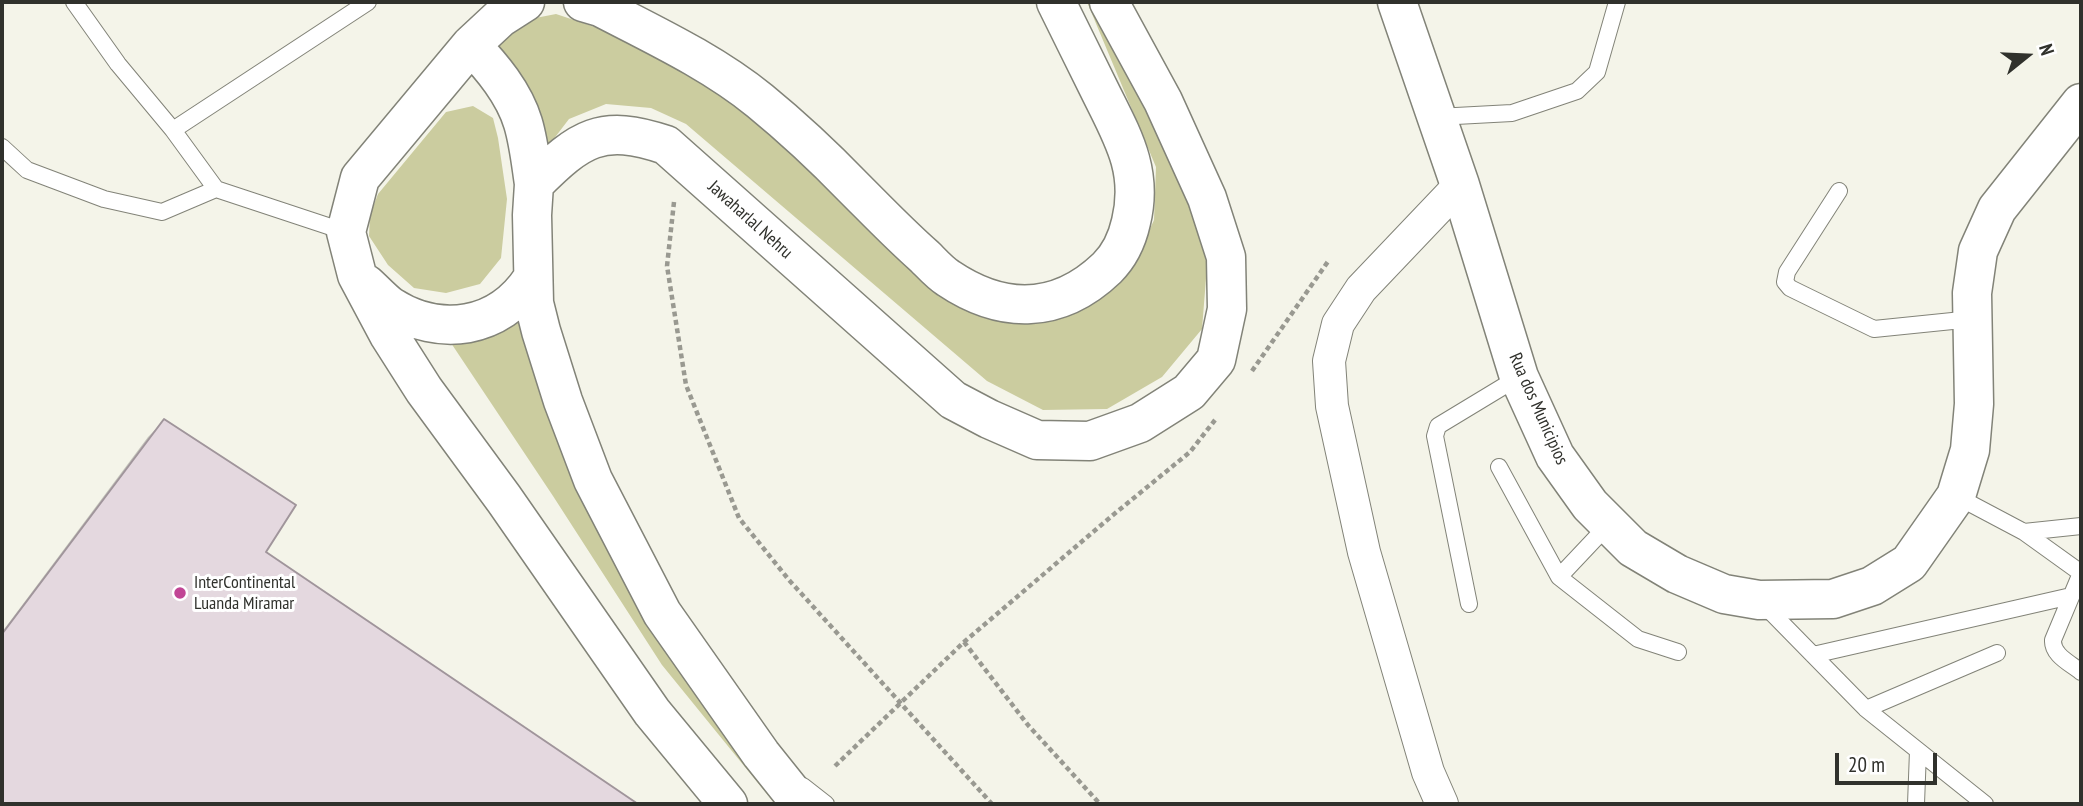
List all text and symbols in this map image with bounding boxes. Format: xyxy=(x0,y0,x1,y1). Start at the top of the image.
north arrow xyxy=(1992,21,2062,91)
text: N xyxy=(2034,41,2060,58)
street label: Jawaharlal Nehru xyxy=(703,176,797,264)
street label: Rua dos Municipios xyxy=(1504,350,1572,468)
place label: InterContinental Luanda Miramar xyxy=(194,572,295,614)
marker: InterContinental Luanda Miramar xyxy=(172,585,188,601)
scale bar xyxy=(1838,740,1940,784)
text: 20 m xyxy=(1848,751,1885,778)

